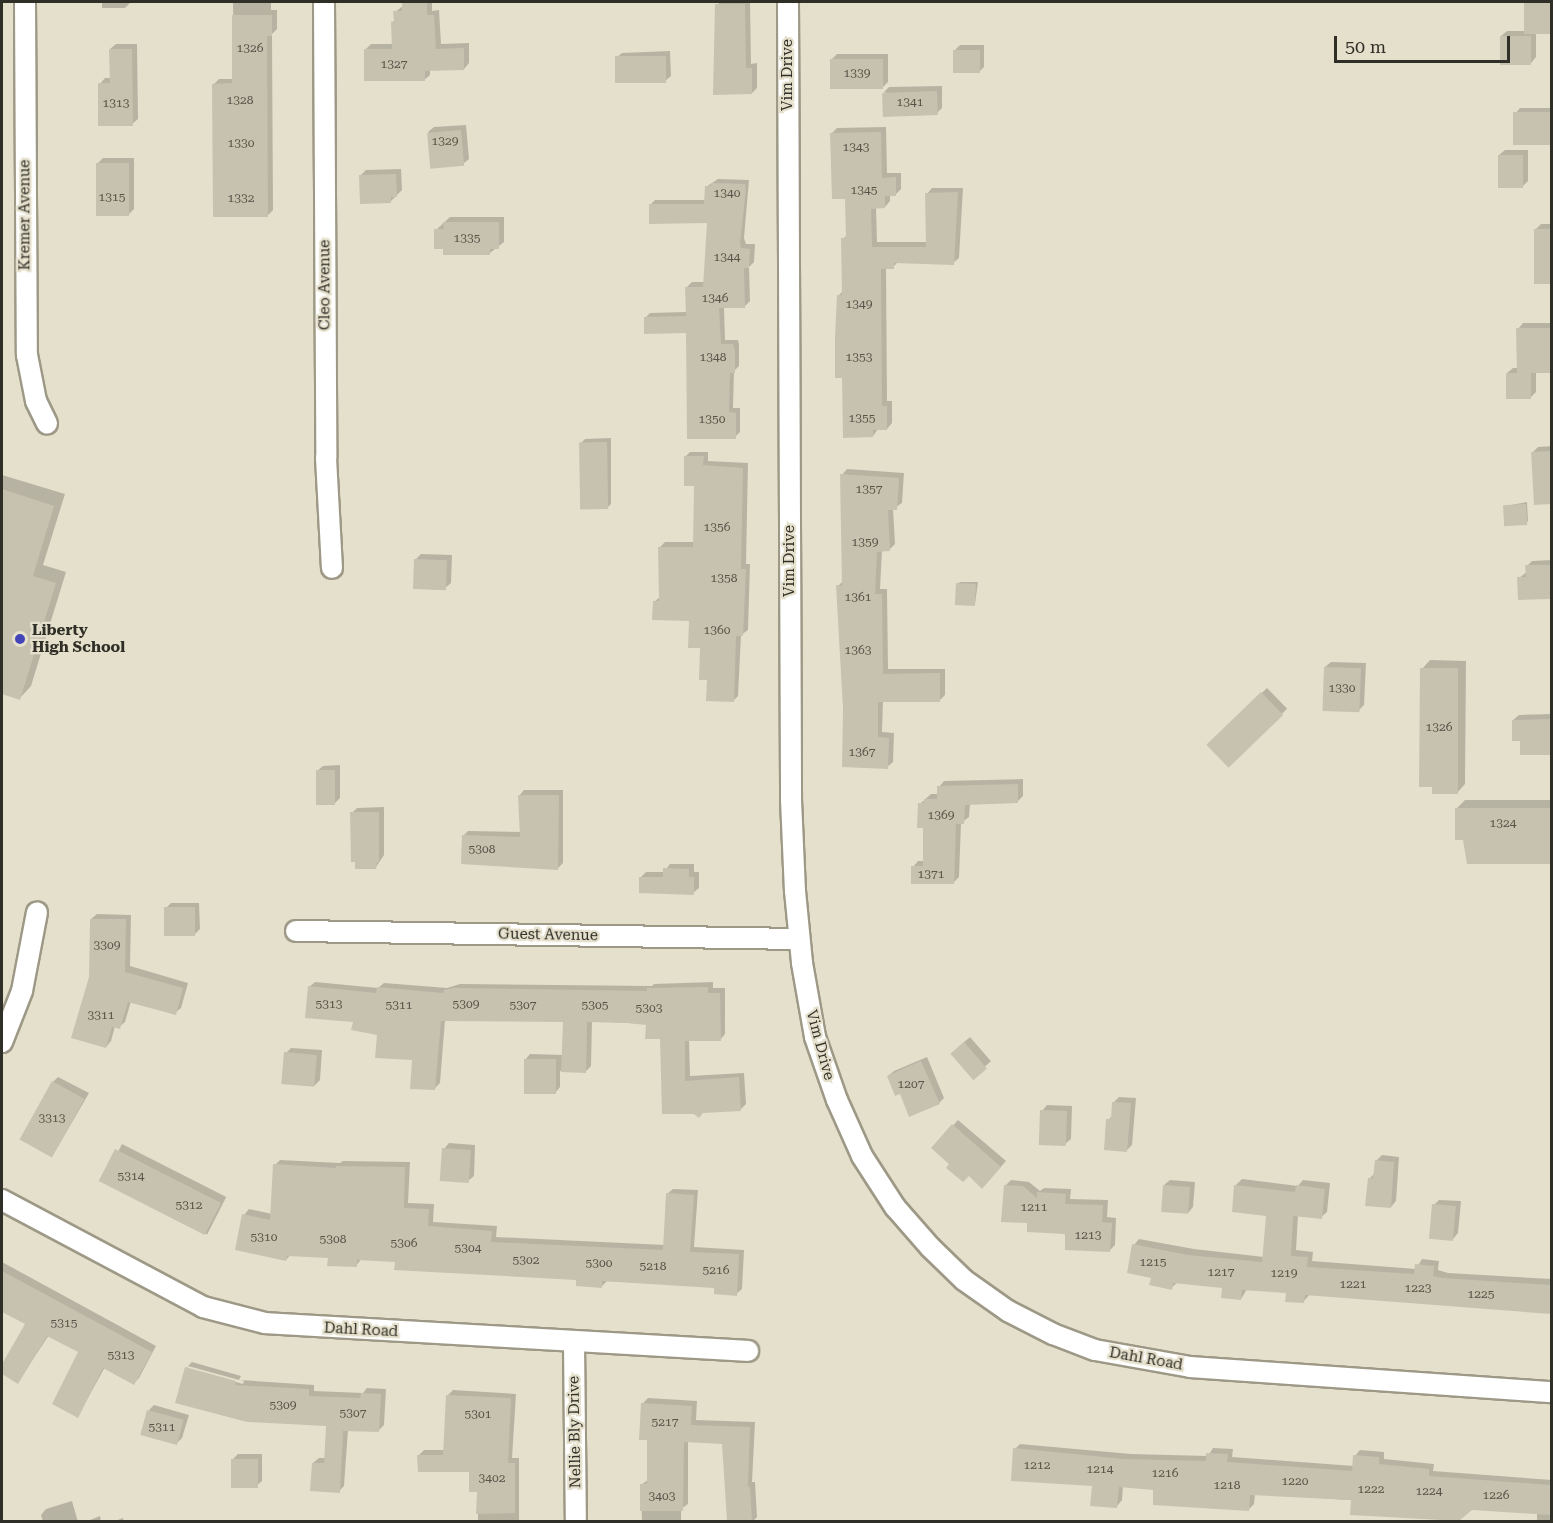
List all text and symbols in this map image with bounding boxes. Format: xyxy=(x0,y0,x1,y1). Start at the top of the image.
scale bar xyxy=(1337,24,1512,62)
text: 50 m xyxy=(1345,36,1386,57)
street label: Vim Drive xyxy=(779,39,797,111)
house number: 1326 xyxy=(237,42,263,56)
house number: 1327 xyxy=(381,58,407,72)
house number: 1339 xyxy=(844,67,870,81)
house number: 1328 xyxy=(227,94,253,108)
house number: 1341 xyxy=(897,96,923,110)
house number: 1313 xyxy=(103,97,129,111)
house number: 1329 xyxy=(432,135,458,149)
house number: 1330 xyxy=(228,137,254,151)
house number: 1343 xyxy=(843,141,869,155)
street label: Kremer Avenue xyxy=(16,160,34,270)
house number: 1345 xyxy=(851,184,877,198)
house number: 1340 xyxy=(714,187,740,201)
house number: 1315 xyxy=(99,191,125,205)
house number: 1332 xyxy=(228,192,254,206)
house number: 1335 xyxy=(454,232,480,246)
street label: Cleo Avenue xyxy=(316,240,334,330)
house number: 1344 xyxy=(714,251,740,265)
house number: 1346 xyxy=(702,292,728,306)
house number: 1349 xyxy=(846,298,872,312)
house number: 1348 xyxy=(700,351,726,365)
house number: 1353 xyxy=(846,351,872,365)
house number: 1355 xyxy=(849,412,875,426)
house number: 1350 xyxy=(699,413,725,427)
house number: 1357 xyxy=(856,483,882,497)
house number: 1356 xyxy=(704,521,730,535)
street label: Vim Drive xyxy=(781,525,799,597)
house number: 1359 xyxy=(852,536,878,550)
house number: 1358 xyxy=(711,572,737,586)
house number: 1361 xyxy=(845,591,871,605)
place label: Liberty High School xyxy=(32,621,125,656)
house number: 1360 xyxy=(704,624,730,638)
marker: Liberty High School xyxy=(13,632,27,646)
house number: 1363 xyxy=(845,644,871,658)
house number: 1330 xyxy=(1329,682,1355,696)
house number: 1326 xyxy=(1426,721,1452,735)
house number: 1367 xyxy=(849,746,875,760)
house number: 1369 xyxy=(928,809,954,823)
house number: 1324 xyxy=(1490,817,1516,831)
house number: 5308 xyxy=(469,843,495,857)
house number: 1371 xyxy=(918,868,944,882)
street label: Guest Avenue xyxy=(498,925,598,945)
house number: 3309 xyxy=(94,939,120,953)
house number: 5313 xyxy=(316,998,342,1012)
house number: 5309 xyxy=(453,998,479,1012)
house number: 5311 xyxy=(386,999,412,1013)
house number: 5307 xyxy=(510,999,536,1013)
house number: 5305 xyxy=(582,999,608,1013)
house number: 5303 xyxy=(636,1002,662,1016)
street label: Vim Drive xyxy=(802,1008,838,1082)
house number: 3311 xyxy=(88,1009,114,1023)
house number: 1207 xyxy=(898,1078,924,1092)
house number: 3313 xyxy=(39,1112,65,1126)
house number: 5314 xyxy=(118,1170,144,1184)
house number: 5312 xyxy=(176,1199,202,1213)
house number: 1211 xyxy=(1021,1201,1047,1215)
house number: 1213 xyxy=(1075,1229,1101,1243)
house number: 5310 xyxy=(251,1231,277,1245)
house number: 5308 xyxy=(320,1233,346,1247)
house number: 5306 xyxy=(391,1237,417,1251)
house number: 5304 xyxy=(455,1242,481,1256)
house number: 5302 xyxy=(513,1254,539,1268)
house number: 1215 xyxy=(1140,1256,1166,1270)
house number: 5300 xyxy=(586,1257,612,1271)
house number: 5218 xyxy=(640,1260,666,1274)
house number: 5216 xyxy=(703,1264,729,1278)
house number: 1217 xyxy=(1208,1266,1234,1280)
house number: 1219 xyxy=(1271,1267,1297,1281)
house number: 1221 xyxy=(1340,1278,1366,1292)
house number: 1223 xyxy=(1405,1282,1431,1296)
house number: 1225 xyxy=(1468,1288,1494,1302)
house number: 5315 xyxy=(51,1317,77,1331)
street label: Dahl Road xyxy=(323,1319,399,1341)
street label: Dahl Road xyxy=(1108,1344,1184,1374)
house number: 5313 xyxy=(108,1349,134,1363)
street label: Nellie Bly Drive xyxy=(565,1376,585,1488)
house number: 5309 xyxy=(270,1399,296,1413)
house number: 5307 xyxy=(340,1407,366,1421)
house number: 5301 xyxy=(465,1408,491,1422)
house number: 5217 xyxy=(652,1416,678,1430)
house number: 5311 xyxy=(149,1421,175,1435)
house number: 1212 xyxy=(1024,1459,1050,1473)
house number: 1214 xyxy=(1087,1463,1113,1477)
house number: 1216 xyxy=(1152,1467,1178,1481)
house number: 3402 xyxy=(479,1472,505,1486)
house number: 1220 xyxy=(1282,1475,1308,1489)
house number: 1218 xyxy=(1214,1479,1240,1493)
house number: 1222 xyxy=(1358,1483,1384,1497)
house number: 1224 xyxy=(1416,1485,1442,1499)
house number: 1226 xyxy=(1483,1489,1509,1503)
house number: 3403 xyxy=(649,1490,675,1504)

